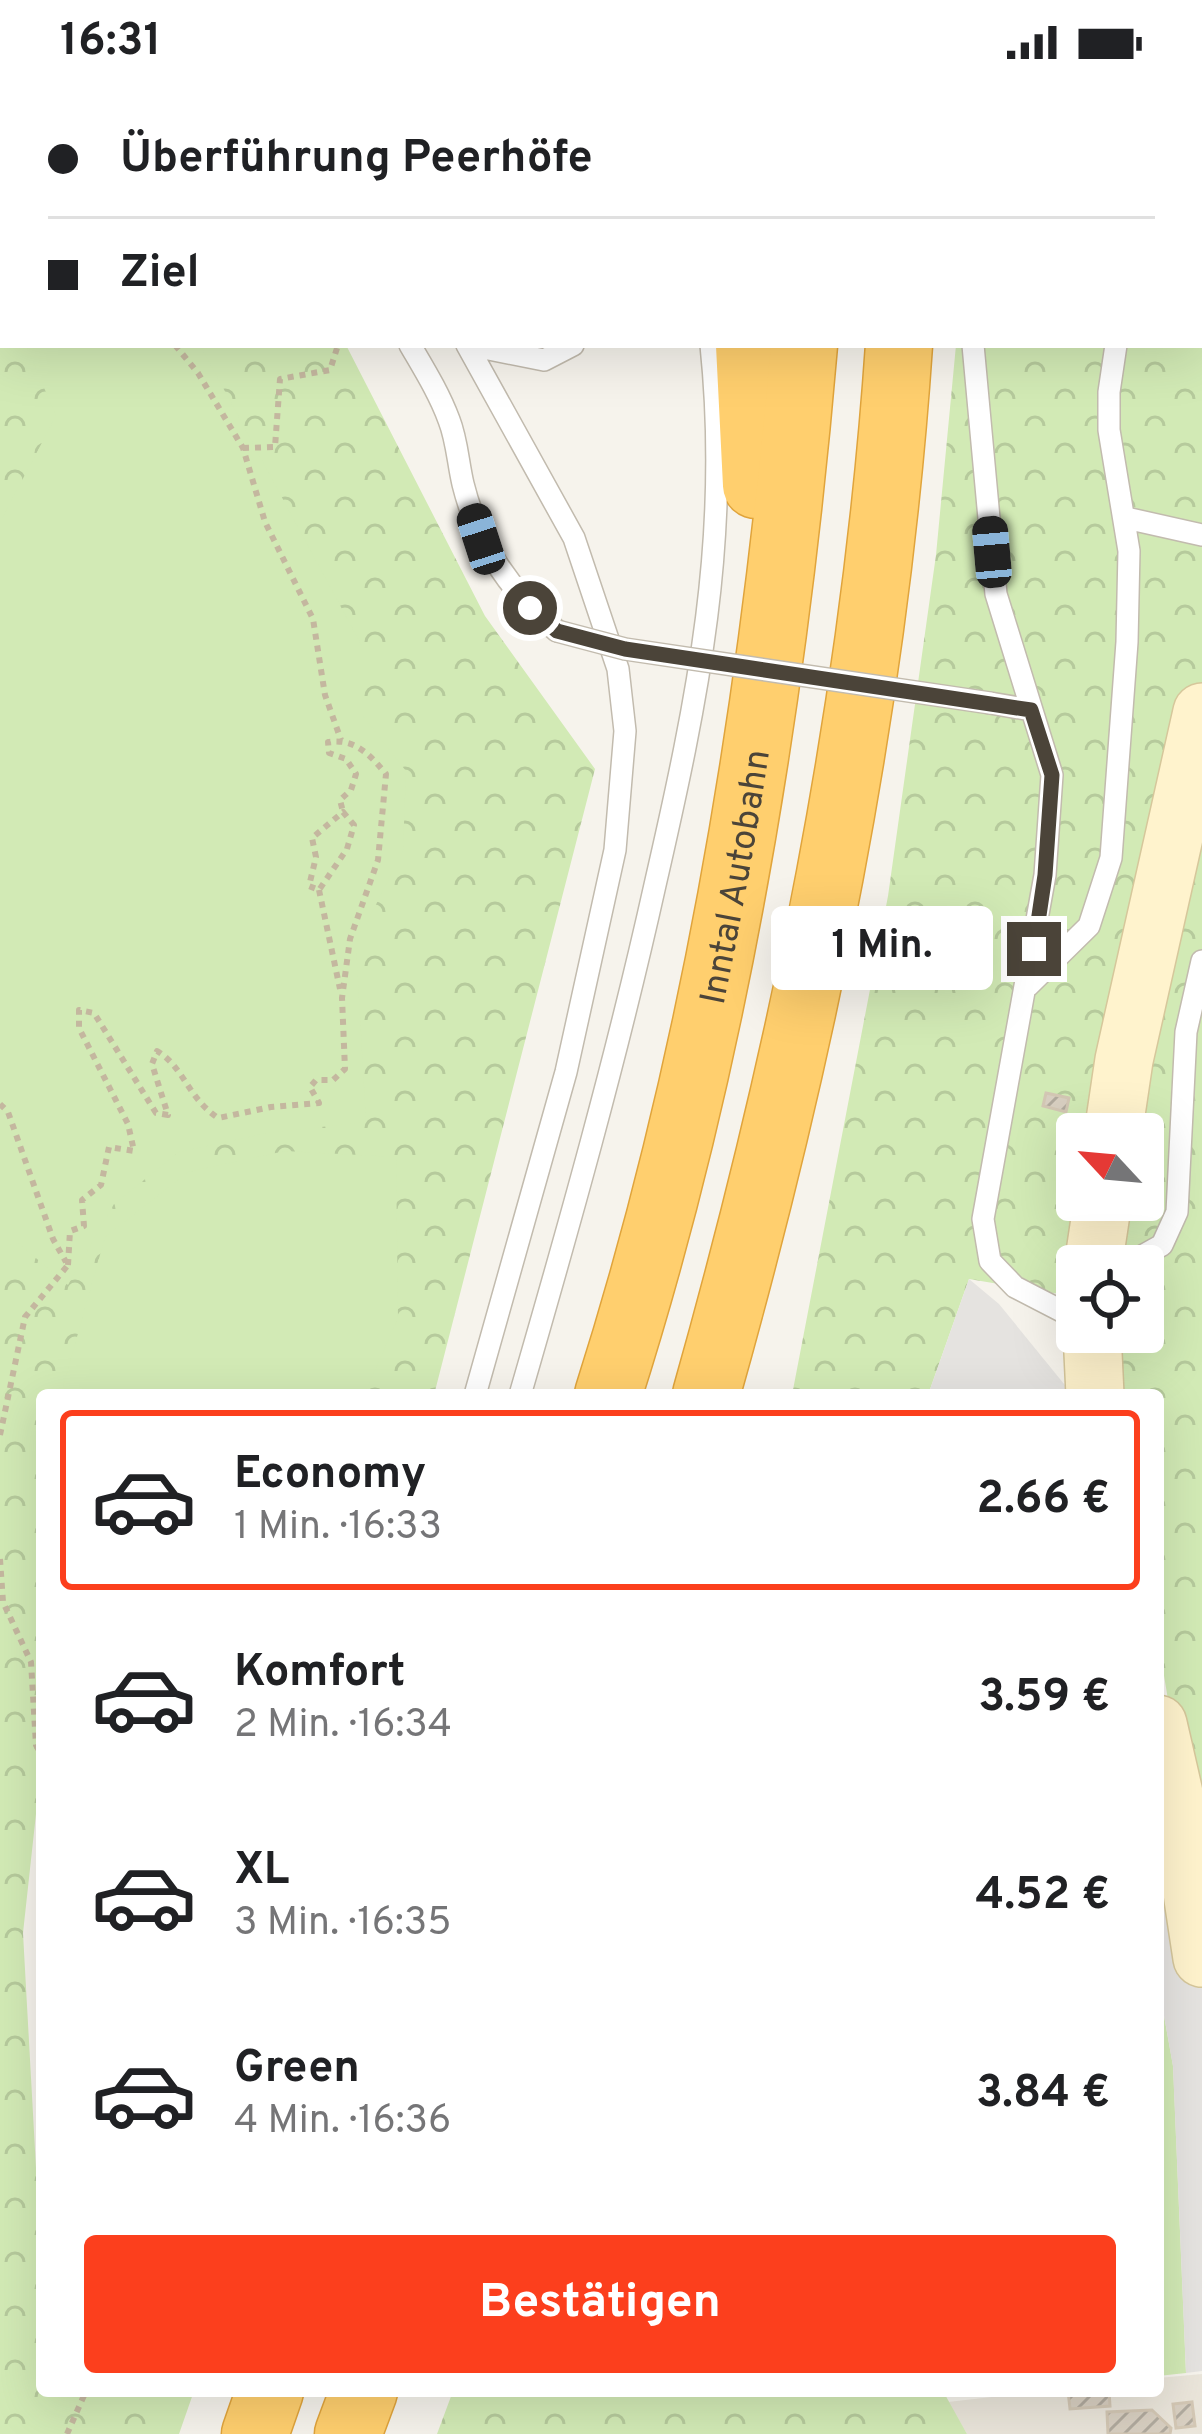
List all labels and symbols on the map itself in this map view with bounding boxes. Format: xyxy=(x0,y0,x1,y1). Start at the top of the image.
car xyxy=(453,499,509,579)
car xyxy=(971,515,1013,589)
route start xyxy=(503,581,557,635)
street label: Inntal Autobahn xyxy=(692,747,783,1009)
callout: 1 Min. xyxy=(770,907,992,991)
route end xyxy=(1007,922,1061,976)
north arrow xyxy=(1056,1113,1164,1221)

